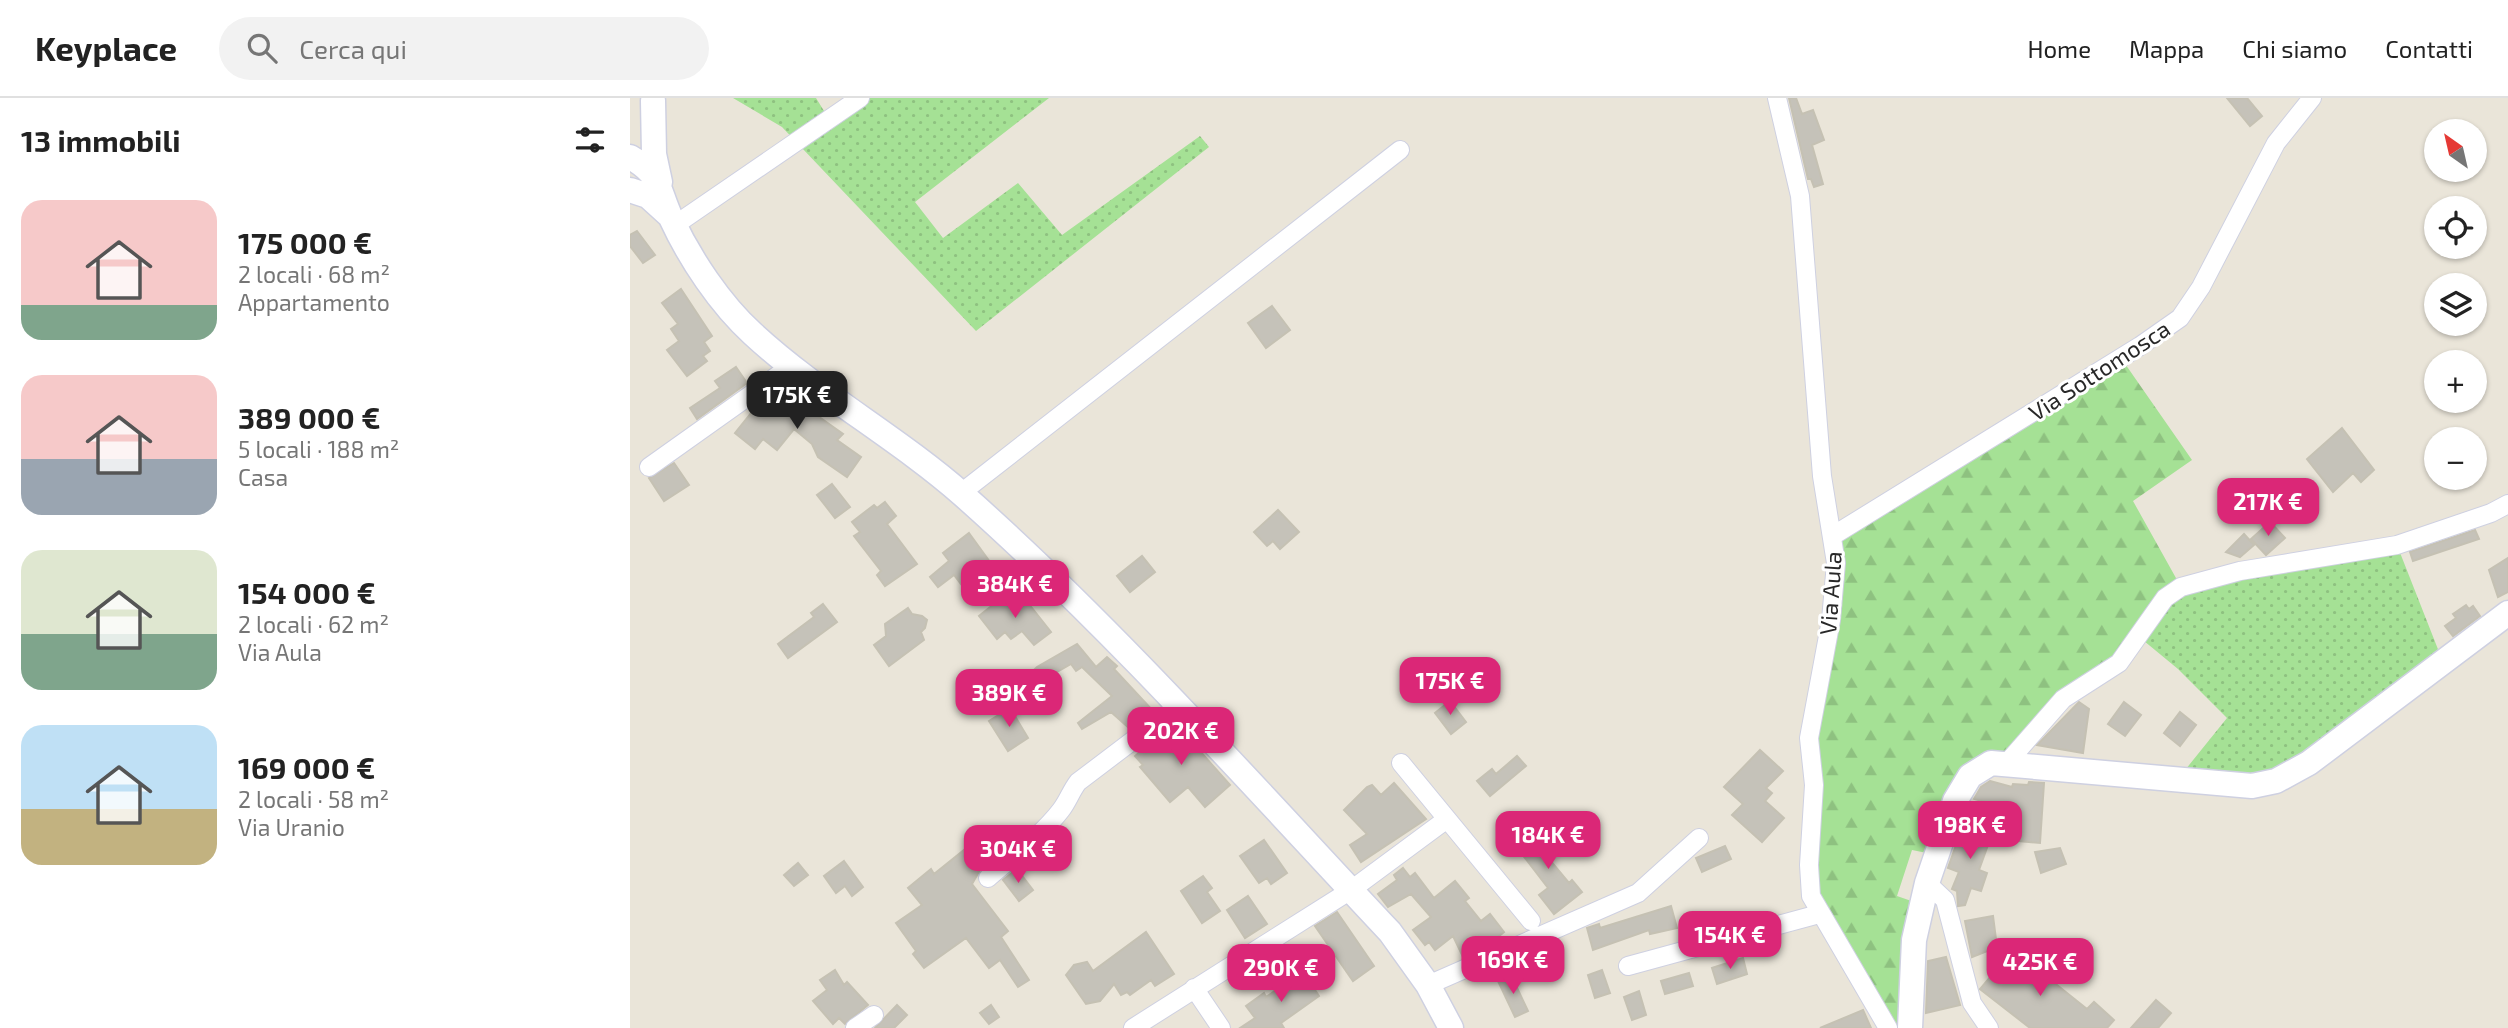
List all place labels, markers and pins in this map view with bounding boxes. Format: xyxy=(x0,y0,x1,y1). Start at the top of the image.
pin: 175K € xyxy=(740,372,854,431)
pin: 217K € xyxy=(2211,478,2325,538)
pin: 384K € xyxy=(958,560,1072,620)
pin: 175K € xyxy=(1393,658,1507,717)
pin: 389K € xyxy=(952,670,1066,729)
pin: 202K € xyxy=(1124,708,1238,767)
pin: 198K € xyxy=(1913,802,2027,861)
pin: 184K € xyxy=(1491,812,1605,871)
pin: 304K € xyxy=(961,826,1075,885)
pin: 154K € xyxy=(1673,912,1787,971)
pin: 169K € xyxy=(1456,936,1570,996)
pin: 425K € xyxy=(1983,939,2097,998)
pin: 290K € xyxy=(1224,944,1338,1004)

